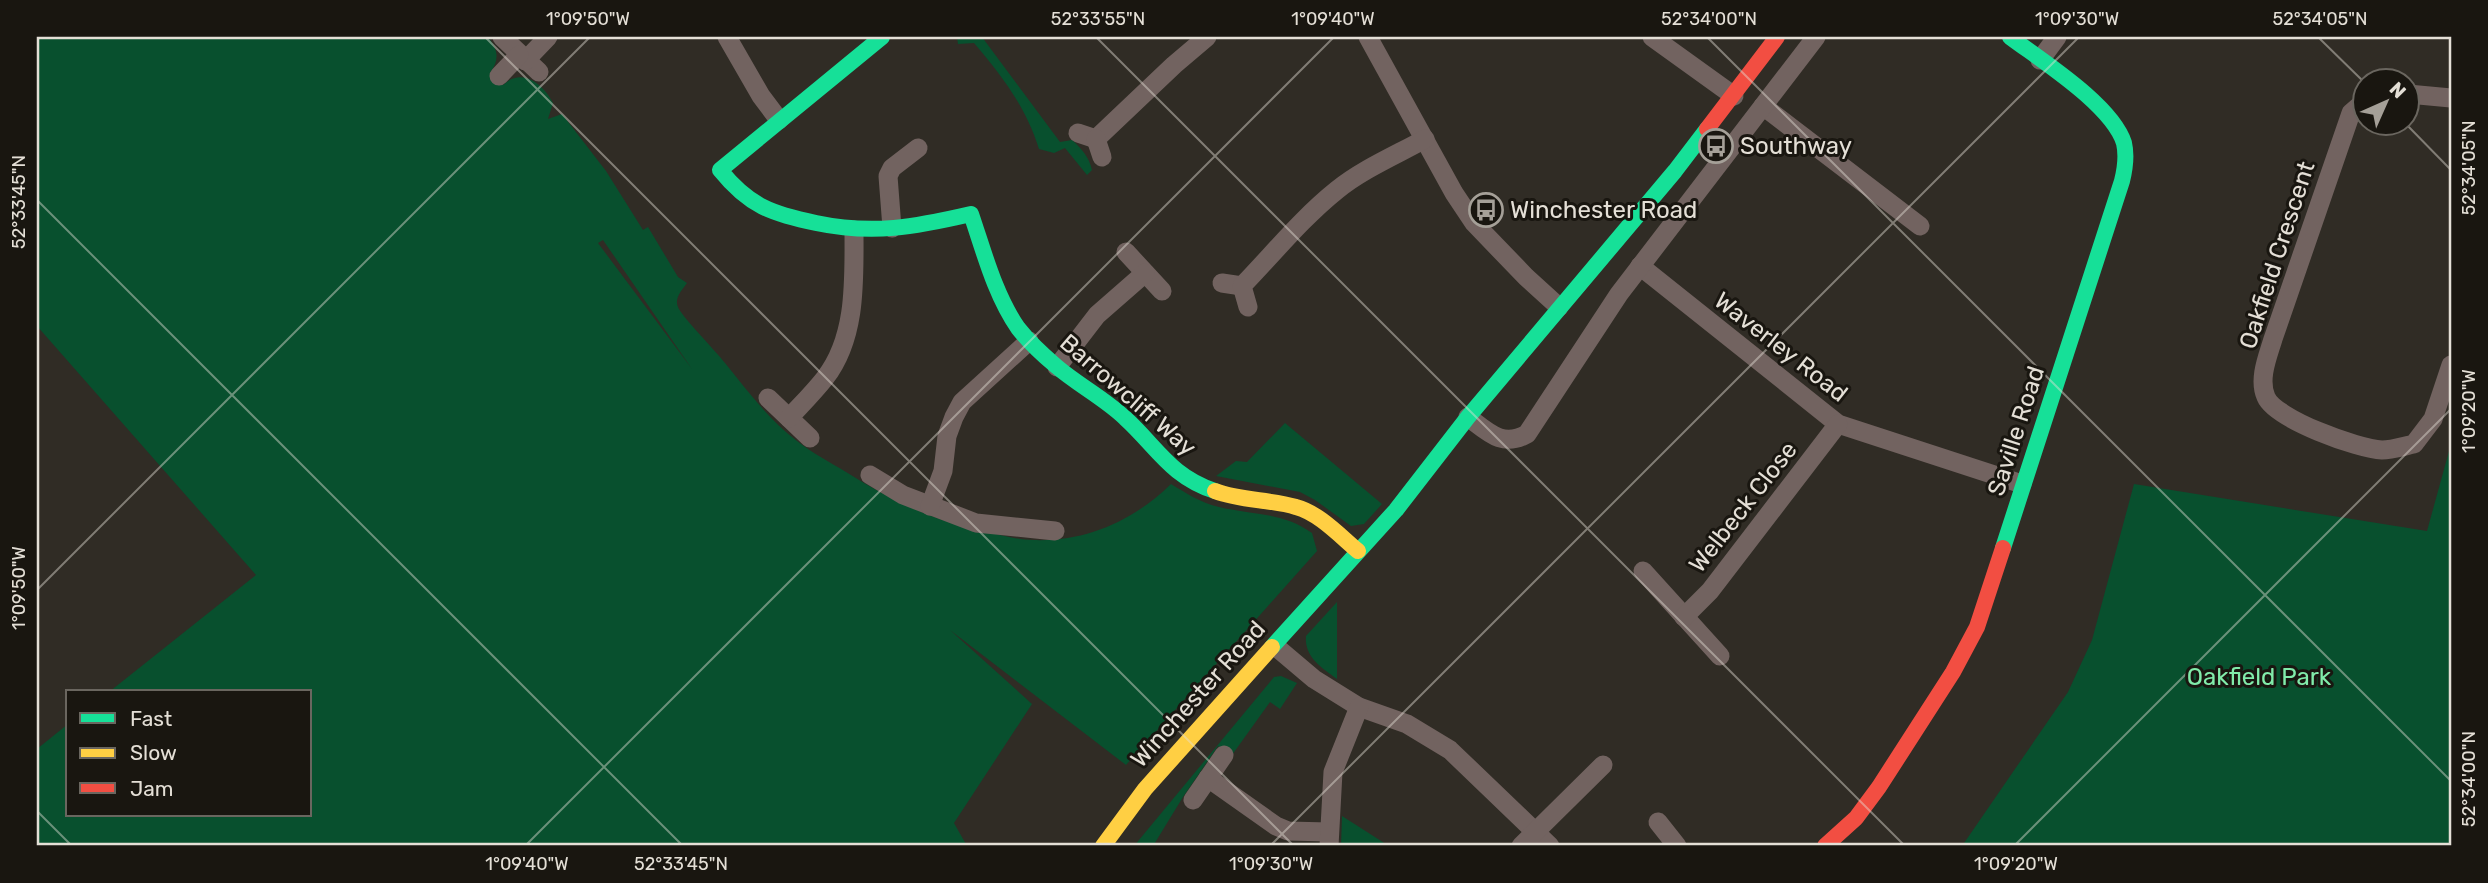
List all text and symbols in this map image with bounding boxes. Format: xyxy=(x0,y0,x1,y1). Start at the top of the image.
text: 1°09'50"W xyxy=(546,8,630,30)
text: 52°33'55"N xyxy=(1051,8,1145,30)
text: 1°09'40"W xyxy=(1291,8,1375,30)
text: 52°34'00"N xyxy=(1661,8,1757,30)
text: 1°09'30"W xyxy=(2035,8,2119,30)
text: 52°34'05"N xyxy=(2272,8,2368,30)
north arrow xyxy=(2352,66,2422,136)
text: N xyxy=(2385,77,2411,103)
text: 52°34'05"N xyxy=(2458,120,2480,216)
bus stop icon: Southway xyxy=(1697,127,1735,165)
place label: Southway xyxy=(1740,132,1852,160)
text: 52°33'45"N xyxy=(8,155,30,249)
street label: Oakfield Crescent xyxy=(2233,158,2321,352)
bus stop icon: Winchester Road xyxy=(1467,191,1505,229)
place label: Winchester Road xyxy=(1510,196,1697,224)
street label: Waverley Road xyxy=(1709,286,1853,408)
street label: Barrowcliff Way xyxy=(1054,328,1202,462)
street label: Saville Road xyxy=(1982,363,2050,499)
text: 1°09'20"W xyxy=(2458,369,2480,453)
street label: Welbeck Close xyxy=(1683,436,1803,578)
text: 1°09'50"W xyxy=(8,546,30,630)
street label: Winchester Road xyxy=(1125,615,1271,773)
park label: Oakfield Park xyxy=(2187,663,2332,691)
legend xyxy=(66,690,312,816)
text: Fast xyxy=(130,706,172,731)
text: 52°34'00"N xyxy=(2458,731,2480,827)
text: Slow xyxy=(130,740,177,765)
text: Jam xyxy=(130,776,174,801)
text: 1°09'40"W xyxy=(485,853,569,875)
text: 52°33'45"N xyxy=(634,853,728,875)
text: 1°09'30"W xyxy=(1229,853,1313,875)
text: 1°09'20"W xyxy=(1974,853,2058,875)

